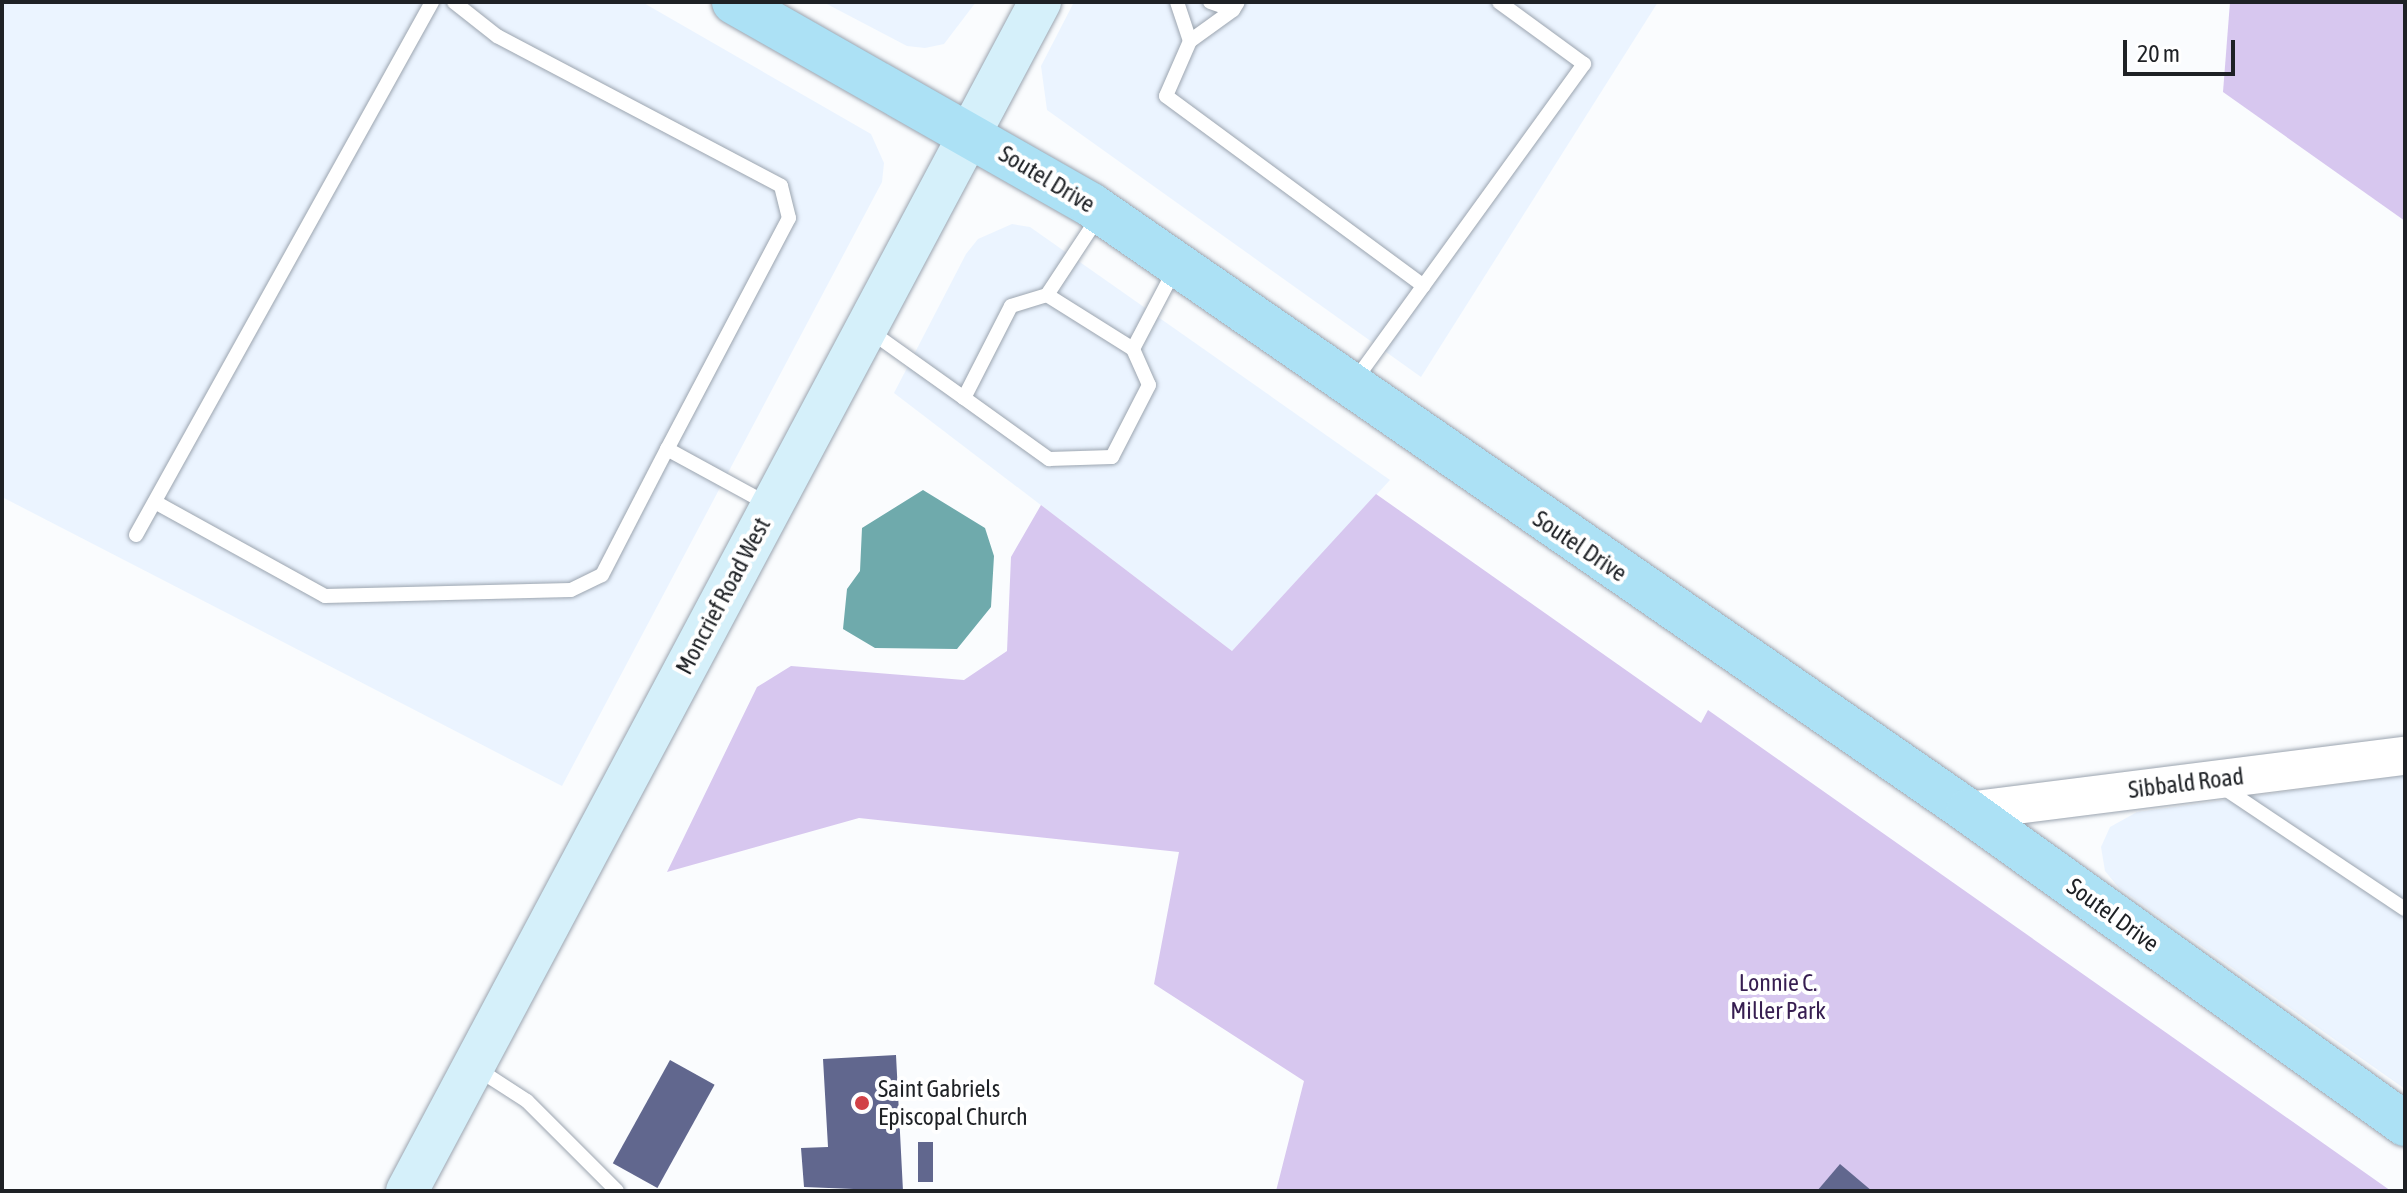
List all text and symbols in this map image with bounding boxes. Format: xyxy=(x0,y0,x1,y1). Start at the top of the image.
scale bar xyxy=(2127,24,2239,74)
text: 20 m xyxy=(2137,40,2180,67)
street label: Soutel Drive xyxy=(994,139,1100,219)
street label: Soutel Drive xyxy=(1528,504,1632,588)
street label: Moncrief Road West xyxy=(670,513,776,679)
street label: Sibbald Road xyxy=(2127,762,2245,804)
street label: Soutel Drive xyxy=(2061,872,2165,958)
park label: Lonnie C. Miller Park xyxy=(1730,969,1826,1025)
place label: Saint Gabriels Episcopal Church xyxy=(878,1075,1028,1131)
marker: Saint Gabriels Episcopal Church xyxy=(853,1094,871,1112)

